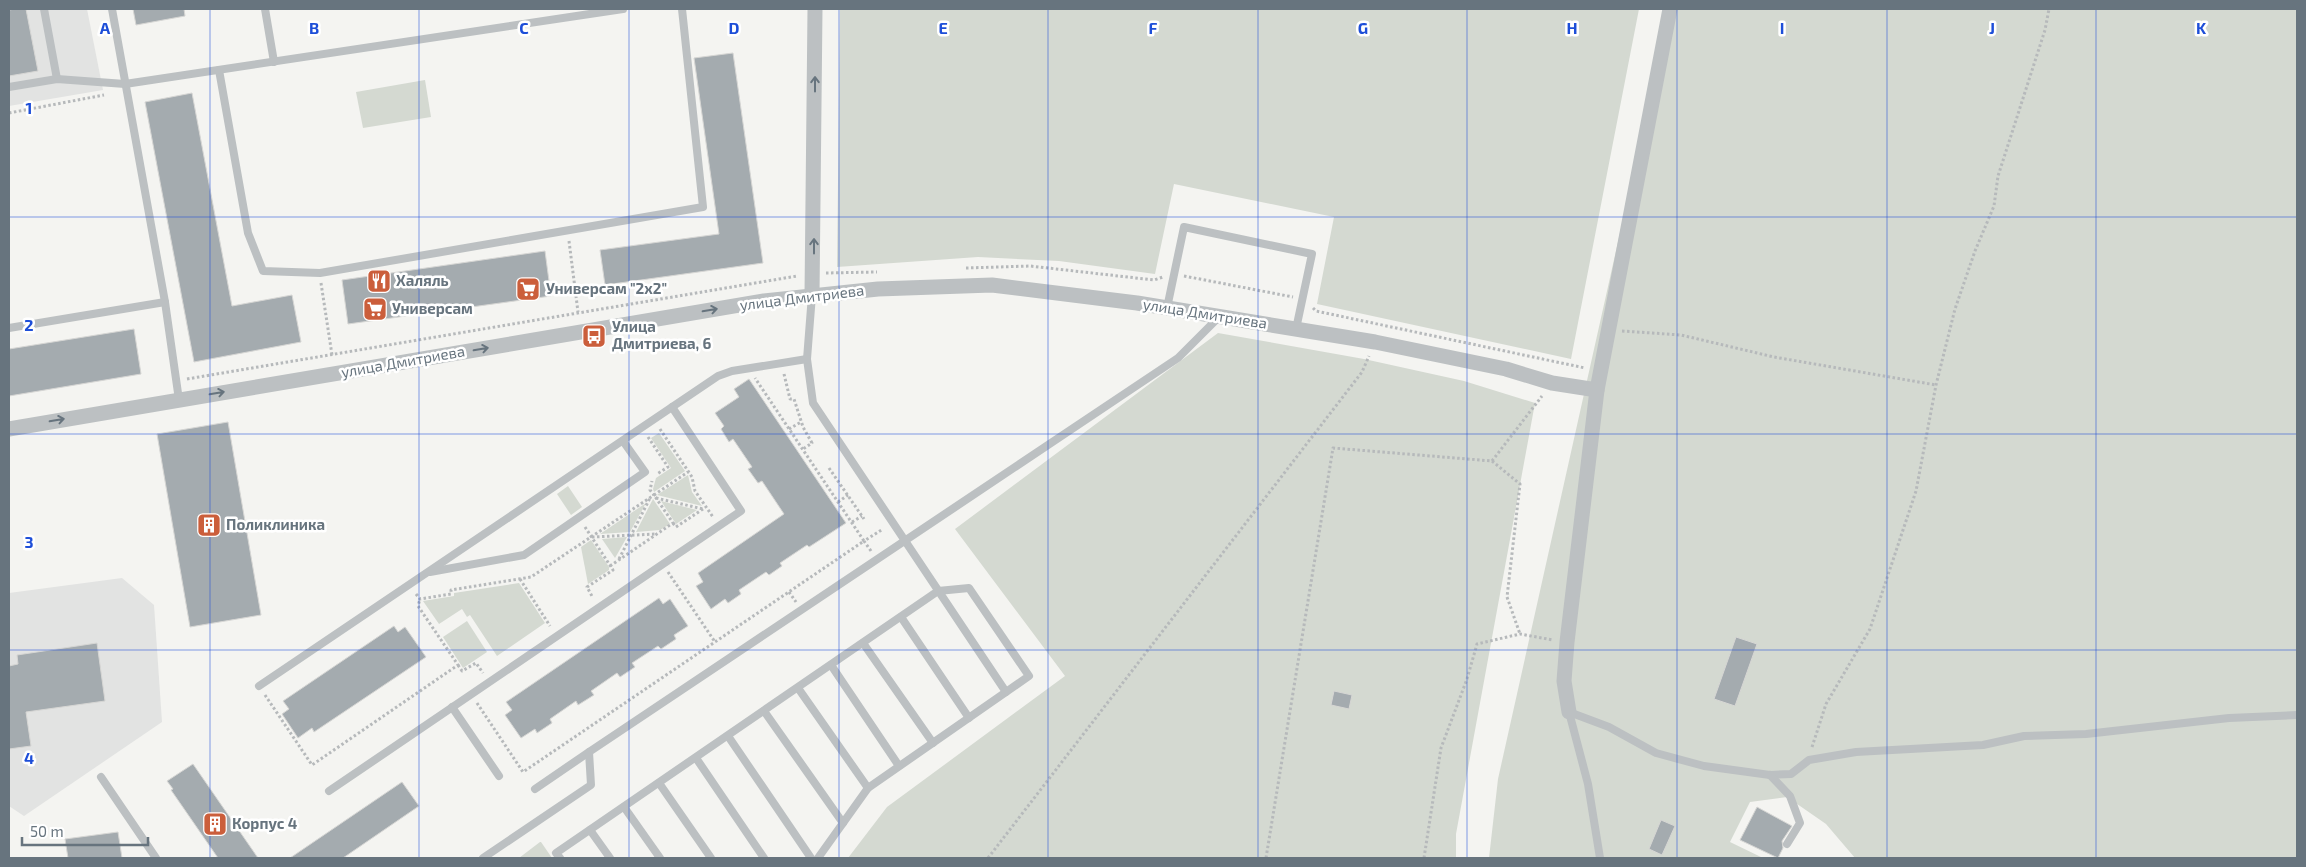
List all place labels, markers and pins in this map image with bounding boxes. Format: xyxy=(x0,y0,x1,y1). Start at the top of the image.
restaurant icon: Халяль xyxy=(366,268,392,294)
place label: Халяль xyxy=(396,271,449,289)
supermarket icon: Универсам "2x2" xyxy=(515,276,541,302)
place label: Универсам "2x2" xyxy=(546,279,667,297)
supermarket icon: Универсам xyxy=(362,296,388,322)
place label: Универсам xyxy=(392,299,473,317)
place label: Улица Дмитриева, 6 xyxy=(612,317,711,352)
bus stop icon: Улица Дмитриева, 6 xyxy=(581,323,607,349)
building icon: Поликлиника xyxy=(196,512,222,538)
place label: Поликлиника xyxy=(226,515,325,533)
building icon: Корпус 4 xyxy=(202,811,228,837)
place label: Корпус 4 xyxy=(232,814,298,832)

